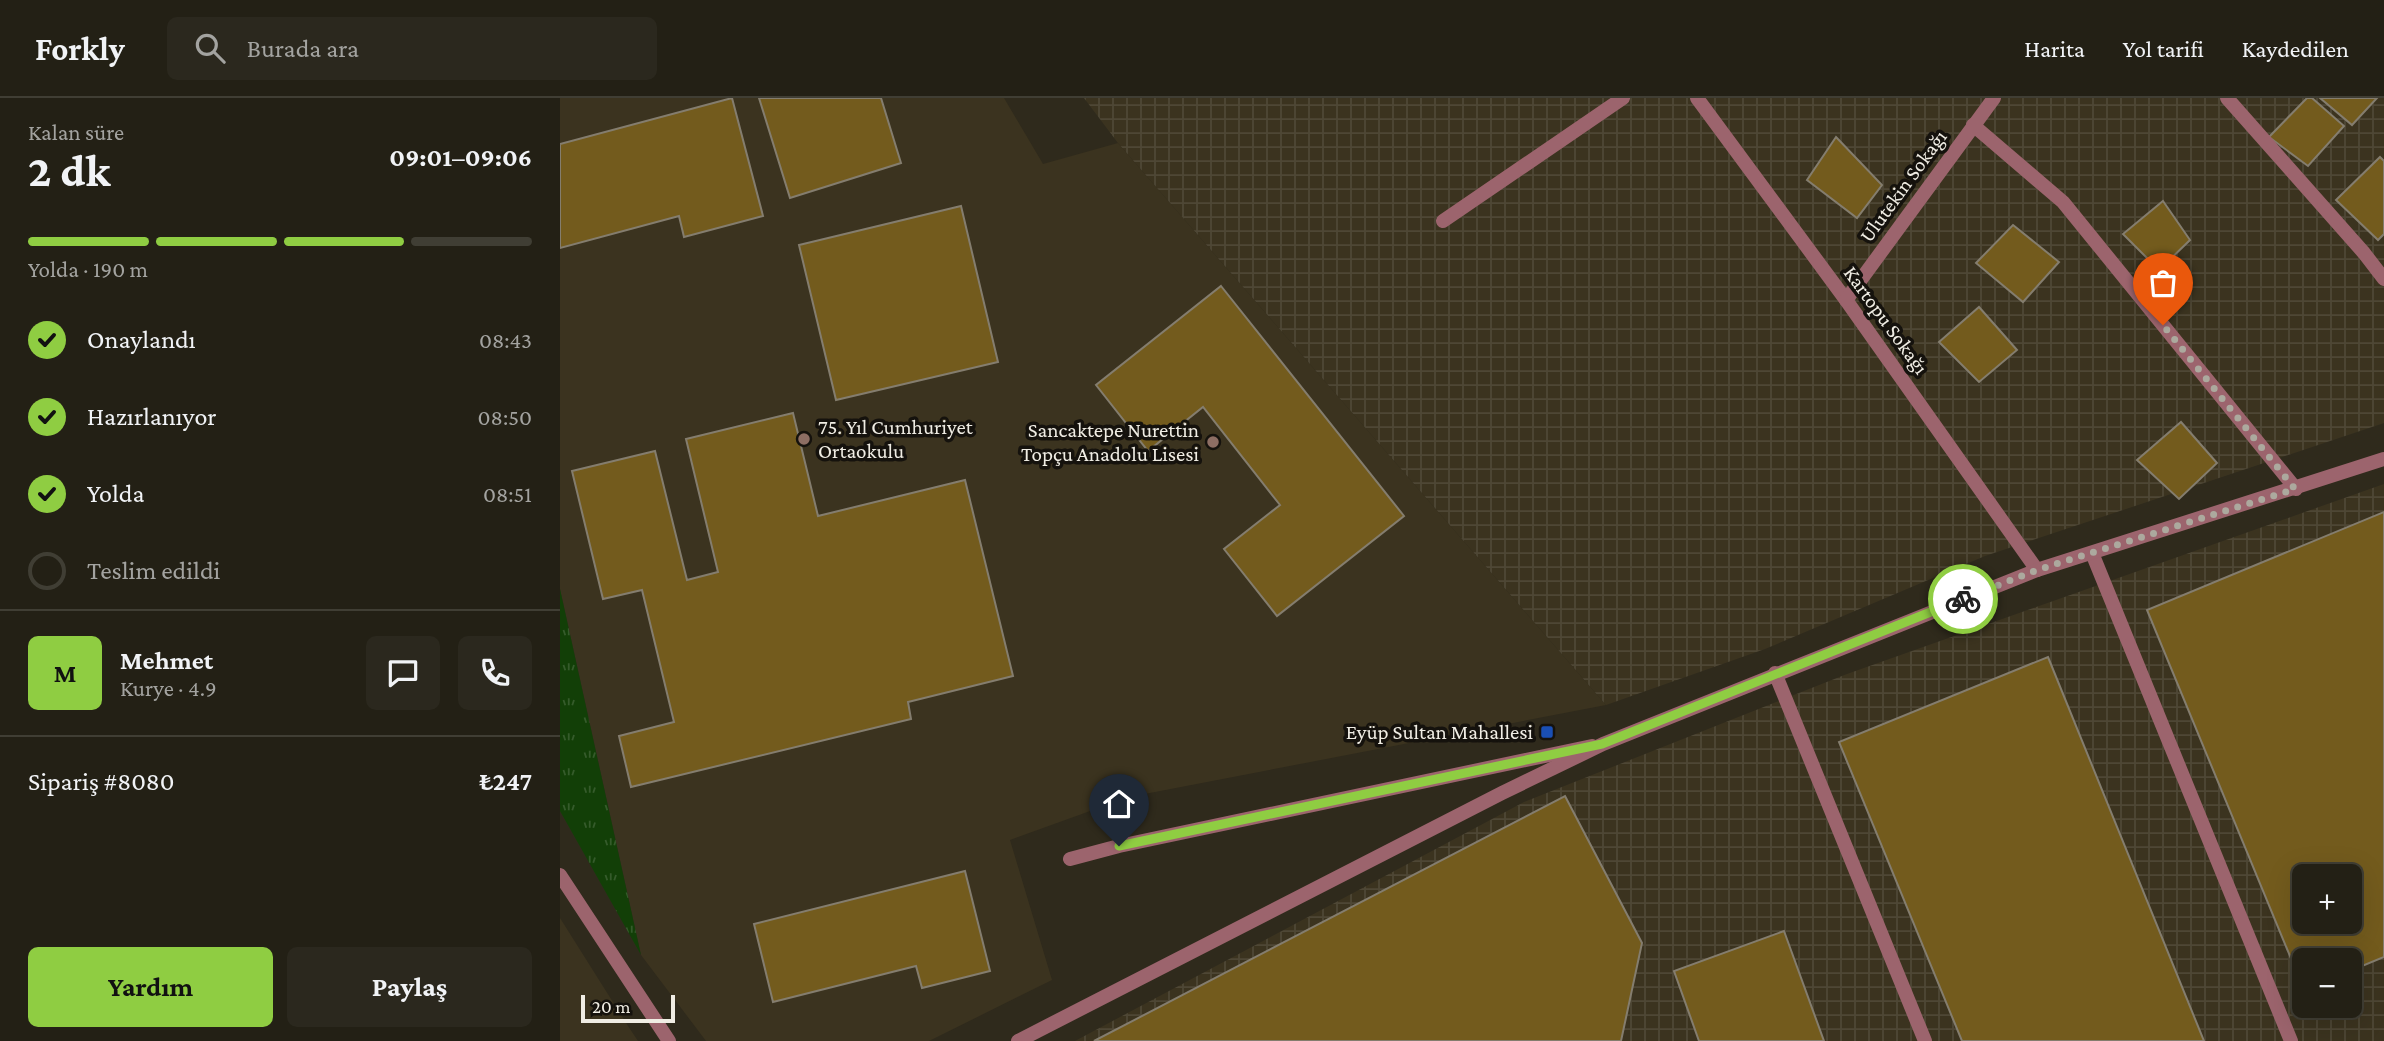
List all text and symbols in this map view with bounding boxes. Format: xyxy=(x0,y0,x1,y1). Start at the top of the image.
search box xyxy=(167,17,657,80)
icon: search xyxy=(191,29,229,67)
text: Forkly xyxy=(35,30,125,67)
text: Burada ara xyxy=(247,34,359,63)
text: Harita xyxy=(2024,35,2085,62)
text: Yol tarifi xyxy=(2123,35,2204,62)
text: Kaydedilen xyxy=(2242,35,2349,62)
text: Kalan süre xyxy=(28,119,124,145)
street label: Ulutekin Sokağı xyxy=(1854,125,1952,247)
text: 09:01–09:06 xyxy=(389,143,532,172)
text: 2 dk xyxy=(28,145,110,196)
pin xyxy=(2133,253,2193,325)
text: Yolda · 190 m xyxy=(28,256,148,282)
street label: Kartopu Sokağı xyxy=(1839,261,1934,379)
icon: bag xyxy=(2144,264,2182,302)
icon: check xyxy=(28,321,66,359)
text: Onaylandı xyxy=(87,325,196,354)
text: 08:43 xyxy=(479,327,532,353)
icon: check xyxy=(28,398,66,436)
text: Hazırlanıyor xyxy=(87,402,217,431)
text: 08:50 xyxy=(478,404,532,430)
place label: 75. Yıl Cumhuriyet Ortaokulu xyxy=(818,415,974,463)
place label: Sancaktepe Nurettin Topçu Anadolu Lisesi xyxy=(1021,418,1199,466)
marker: 75. Yıl Cumhuriyet Ortaokulu xyxy=(796,431,812,447)
marker: Sancaktepe Nurettin Topçu Anadolu Lisesi xyxy=(1205,434,1221,450)
icon: check xyxy=(28,475,66,513)
text: Yolda xyxy=(87,479,144,508)
text: 08:51 xyxy=(483,481,532,507)
text: Teslim edildi xyxy=(87,556,220,585)
courier xyxy=(1928,564,1998,634)
icon: bike xyxy=(1944,580,1982,618)
button: chat xyxy=(366,636,440,710)
button: phone xyxy=(458,636,532,710)
text: Mehmet xyxy=(120,646,213,675)
text: M xyxy=(54,659,76,688)
text: Kurye · 4.9 xyxy=(120,675,217,701)
place label: Eyüp Sultan Mahallesi xyxy=(1346,720,1533,744)
marker: Eyüp Sultan Mahallesi xyxy=(1539,724,1555,740)
text: Sipariş #8080 xyxy=(28,767,175,796)
text: ₺247 xyxy=(480,767,532,796)
pin xyxy=(1089,774,1149,846)
icon: home xyxy=(1100,785,1138,823)
map controls xyxy=(2292,864,2362,1018)
button: + xyxy=(2292,864,2362,934)
button: Yardım xyxy=(28,947,273,1027)
button: Paylaş xyxy=(287,947,532,1027)
button: − xyxy=(2292,948,2362,1018)
scale bar xyxy=(581,992,676,1024)
text: 20 m xyxy=(592,996,631,1017)

